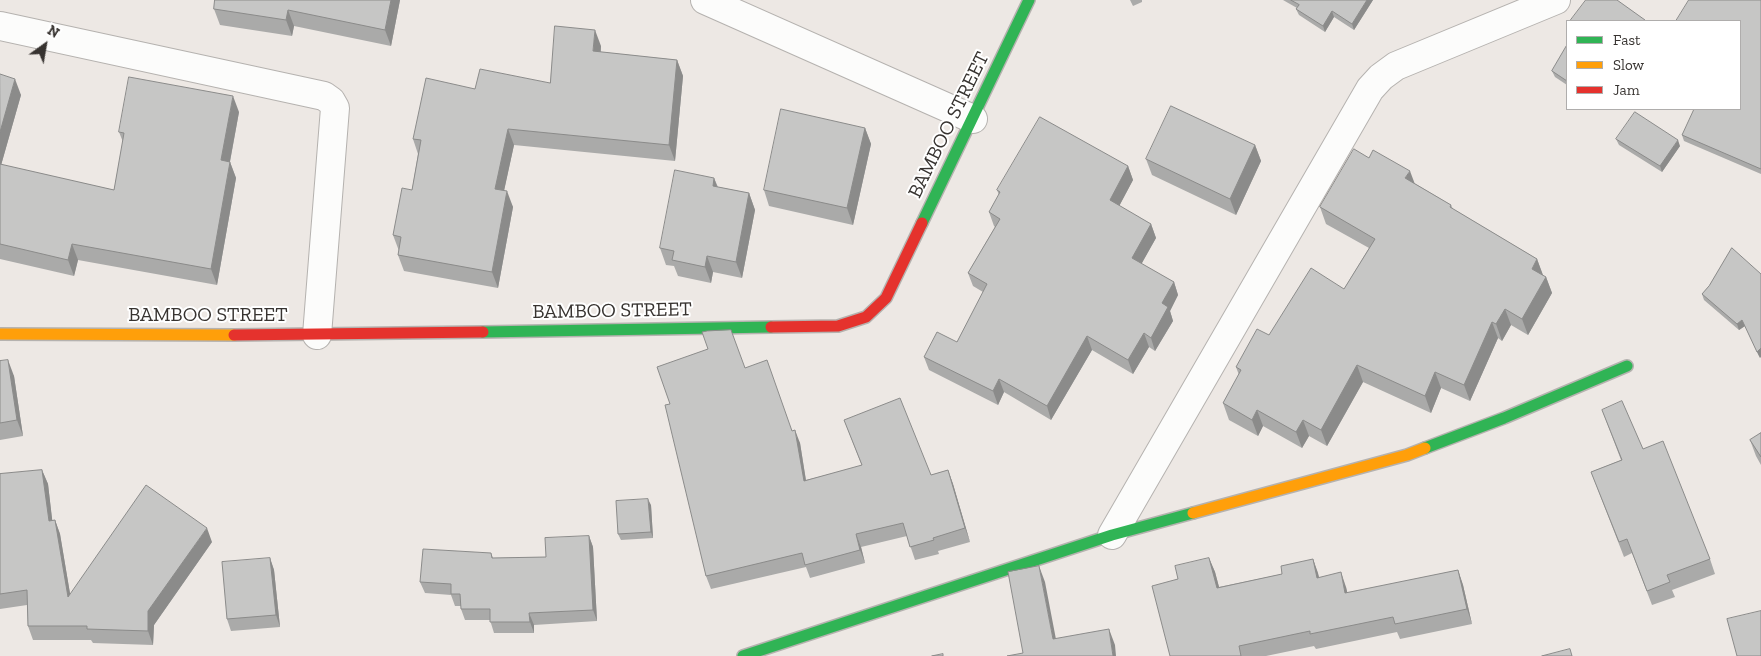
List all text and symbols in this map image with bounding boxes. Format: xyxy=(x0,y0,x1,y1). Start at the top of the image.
north arrow xyxy=(20,20,70,70)
legend xyxy=(1566,20,1741,110)
text: N xyxy=(44,22,62,42)
text: Fast xyxy=(1613,31,1641,49)
street label: BAMBOO STREET xyxy=(903,48,995,202)
text: Slow xyxy=(1613,56,1644,74)
text: Jam xyxy=(1613,81,1640,99)
street label: BAMBOO STREET xyxy=(532,298,692,324)
street label: BAMBOO STREET xyxy=(128,303,288,327)

